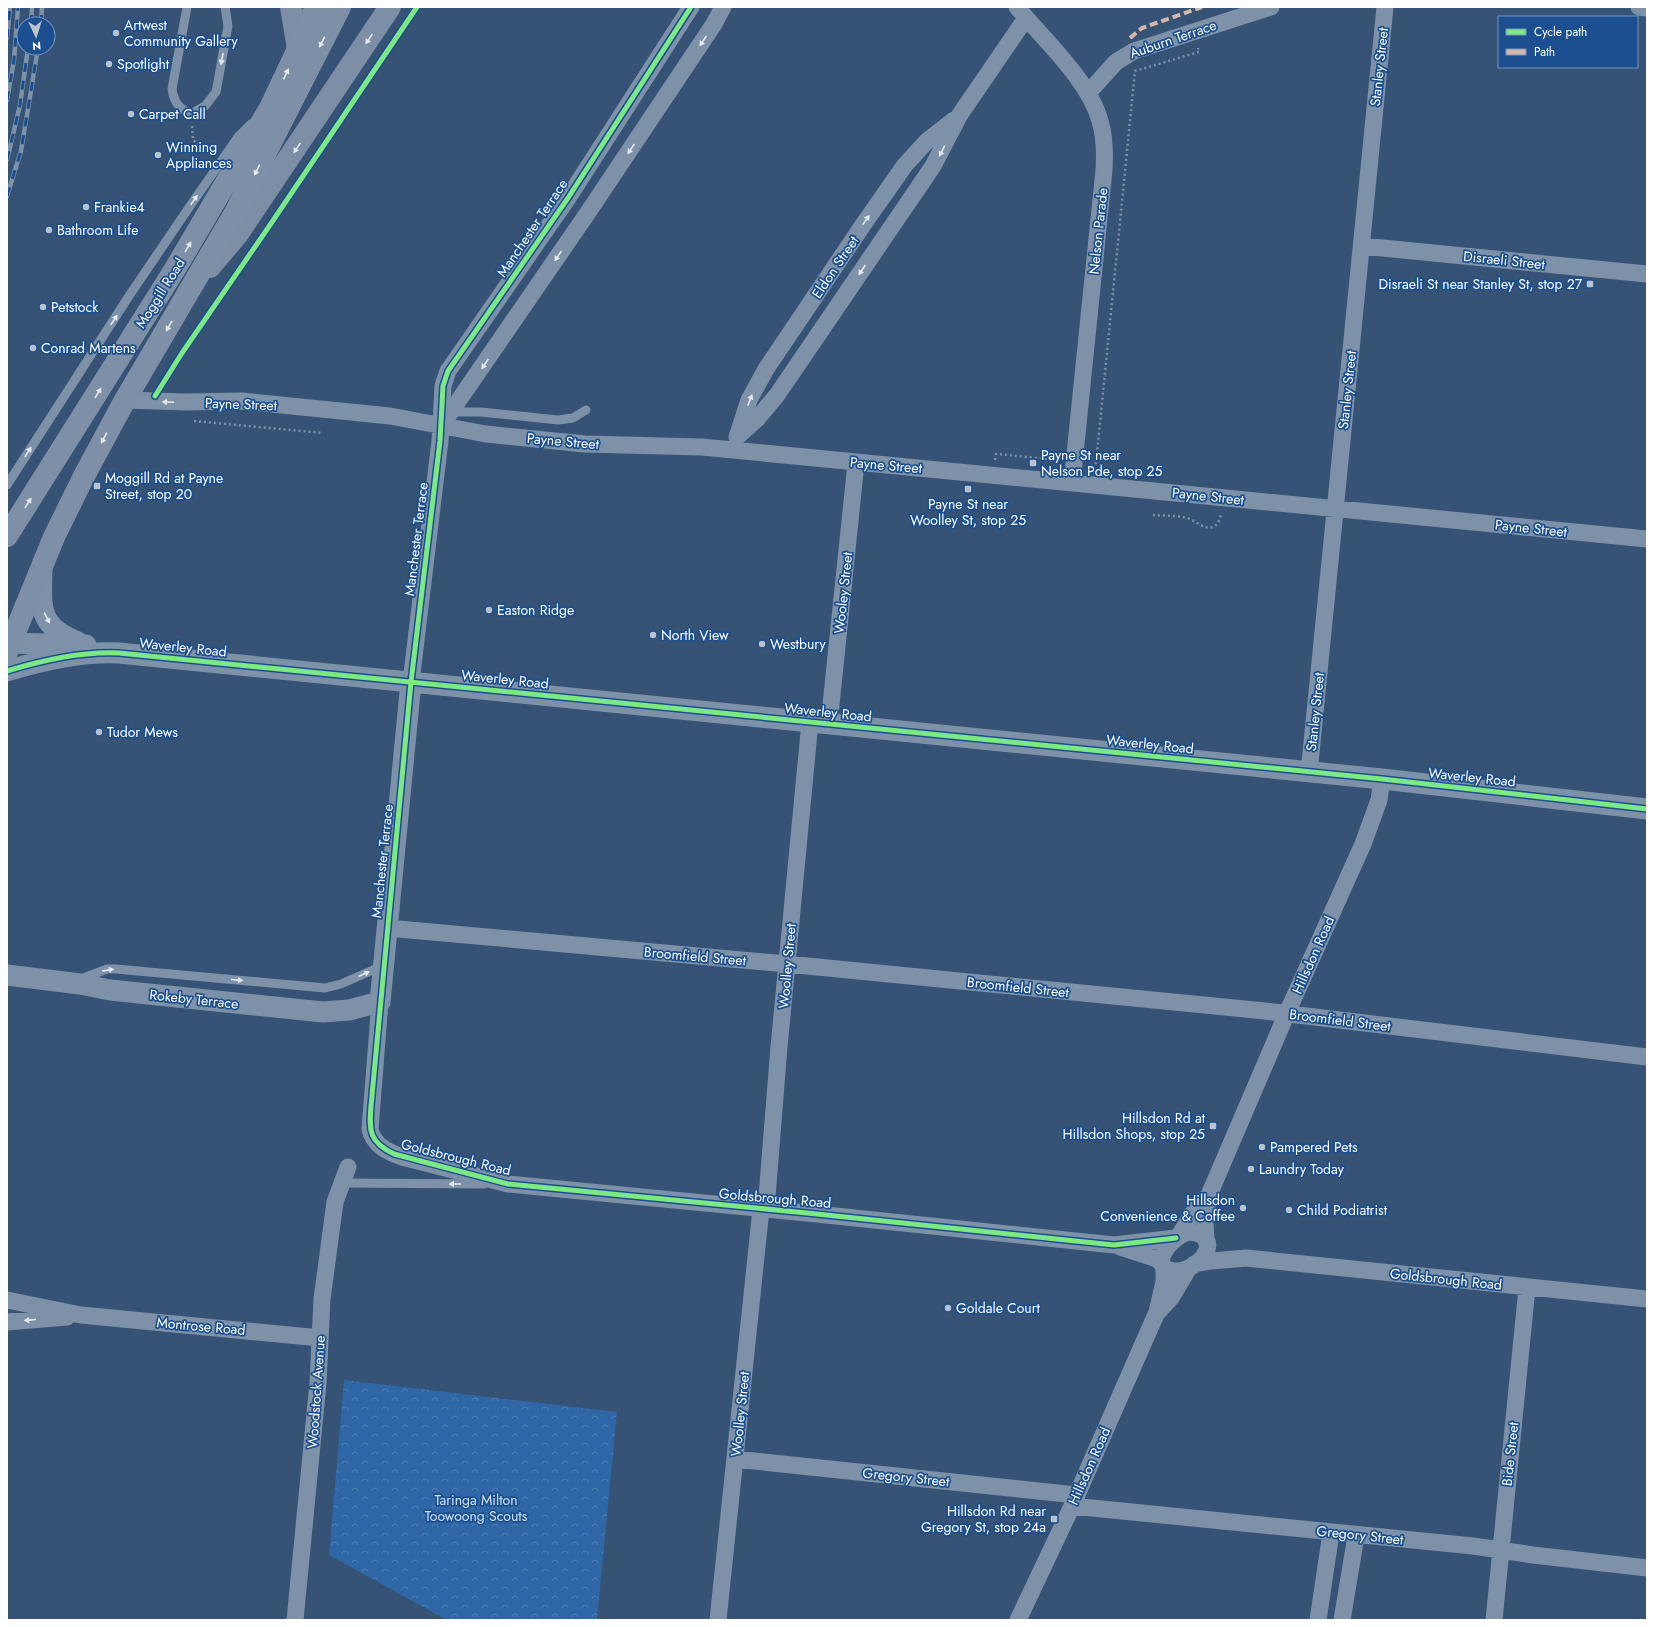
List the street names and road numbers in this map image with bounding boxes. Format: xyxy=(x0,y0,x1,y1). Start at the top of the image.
street label: Auburn Terrace xyxy=(1127,15,1219,63)
street label: Stanley Street xyxy=(1365,26,1393,107)
street label: Manchester Terrace xyxy=(492,175,572,281)
street label: Nelson Parade xyxy=(1084,187,1112,275)
street label: Eldon Street xyxy=(807,231,864,302)
street label: Disraeli Street xyxy=(1462,246,1546,274)
street label: Moggill Road xyxy=(130,254,190,332)
street label: Stanley Street xyxy=(1333,349,1361,430)
street label: Payne Street xyxy=(205,393,278,415)
street label: Payne Street xyxy=(526,428,600,454)
street label: Payne Street xyxy=(849,452,923,478)
street label: Manchester Terrace xyxy=(399,481,433,597)
street label: Payne Street xyxy=(1171,482,1246,510)
street label: Payne Street xyxy=(1494,514,1569,542)
street label: Wooley Street xyxy=(829,551,857,635)
street label: Waverley Road xyxy=(138,632,228,662)
street label: Waverley Road xyxy=(460,664,550,694)
street label: Stanley Street xyxy=(1301,671,1329,752)
street label: Waverley Road xyxy=(783,697,873,727)
street label: Waverley Road xyxy=(1105,729,1195,759)
street label: Waverley Road xyxy=(1427,762,1517,792)
street label: Manchester Terrace xyxy=(366,803,398,919)
street label: Hillsdon Road xyxy=(1287,913,1339,997)
street label: Woolley Street xyxy=(773,922,801,1009)
street label: Broomfield Street xyxy=(643,942,747,970)
street label: Broomfield Street xyxy=(966,972,1071,1002)
street label: Rokeby Terrace xyxy=(149,984,239,1014)
street label: Broomfield Street xyxy=(1288,1004,1393,1036)
street label: Goldsbrough Road xyxy=(399,1134,513,1180)
street label: Goldsbrough Road xyxy=(718,1183,832,1213)
street label: Goldsbrough Road xyxy=(1389,1263,1503,1295)
street label: Montrose Road xyxy=(156,1312,246,1340)
street label: Woodstock Avenue xyxy=(302,1335,330,1449)
street label: Woolley Street xyxy=(726,1370,754,1457)
street label: Bide Street xyxy=(1497,1420,1523,1487)
street label: Hillsdon Road xyxy=(1063,1424,1115,1508)
street label: Gregory Street xyxy=(862,1462,951,1492)
street label: Gregory Street xyxy=(1316,1520,1405,1550)

